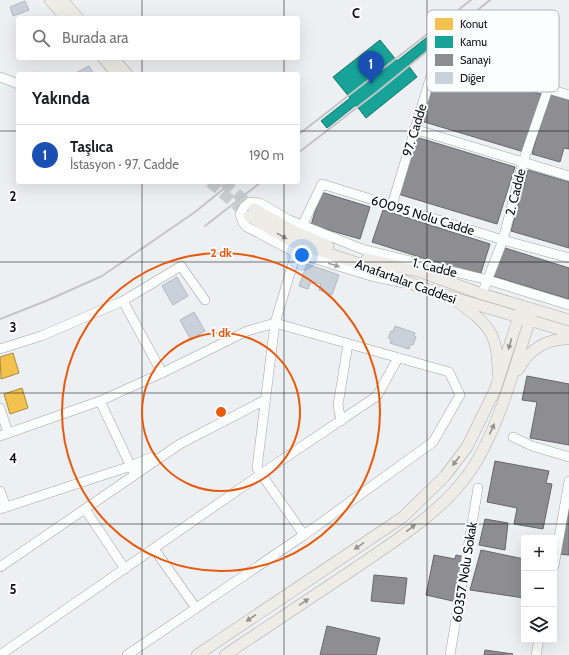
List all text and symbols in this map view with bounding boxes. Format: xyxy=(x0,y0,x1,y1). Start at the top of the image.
text: C xyxy=(352,5,360,21)
legend xyxy=(427,10,559,92)
search box xyxy=(16,16,300,60)
text: Konut xyxy=(460,17,488,31)
icon: search xyxy=(30,27,52,49)
text: Burada ara xyxy=(62,29,129,47)
text: Kamu xyxy=(460,35,487,49)
pin: 1 xyxy=(358,51,384,84)
text: Sanayi xyxy=(460,53,491,67)
text: Diğer xyxy=(460,71,485,85)
text: Yakında xyxy=(32,88,90,108)
street label: 97. Cadde xyxy=(398,101,430,158)
text: Taşlıca xyxy=(70,138,113,156)
text: 1 xyxy=(43,147,47,163)
text: 190 m xyxy=(249,147,284,163)
text: İstasyon · 97. Cadde xyxy=(70,156,179,172)
street label: 2. Cadde xyxy=(501,167,529,217)
text: 2 xyxy=(10,188,17,204)
street label: 60095 Nolu Cadde xyxy=(369,192,477,238)
one-way arrow xyxy=(276,233,288,240)
text: 2 dk xyxy=(210,245,232,260)
your location xyxy=(292,245,312,265)
street label: 1. Cadde xyxy=(411,254,459,280)
street label: Anafartalar Caddesi xyxy=(353,255,459,307)
one-way arrow xyxy=(328,262,340,268)
text: 3 xyxy=(9,319,17,335)
text: 1 dk xyxy=(211,325,231,340)
one-way arrow xyxy=(507,338,513,350)
centre of rings xyxy=(214,405,228,419)
one-way arrow xyxy=(489,424,495,435)
text: 4 xyxy=(9,450,17,466)
one-way arrow xyxy=(452,456,460,467)
street label: 60357 Nolu Sokak xyxy=(448,520,480,623)
one-way arrow xyxy=(406,525,416,533)
map controls xyxy=(521,535,557,643)
button: + xyxy=(521,535,557,571)
one-way arrow xyxy=(354,542,364,550)
button: − xyxy=(521,571,557,607)
text: 5 xyxy=(10,581,17,597)
one-way arrow xyxy=(299,598,309,606)
button: layers xyxy=(521,607,557,643)
one-way arrow xyxy=(245,615,257,622)

